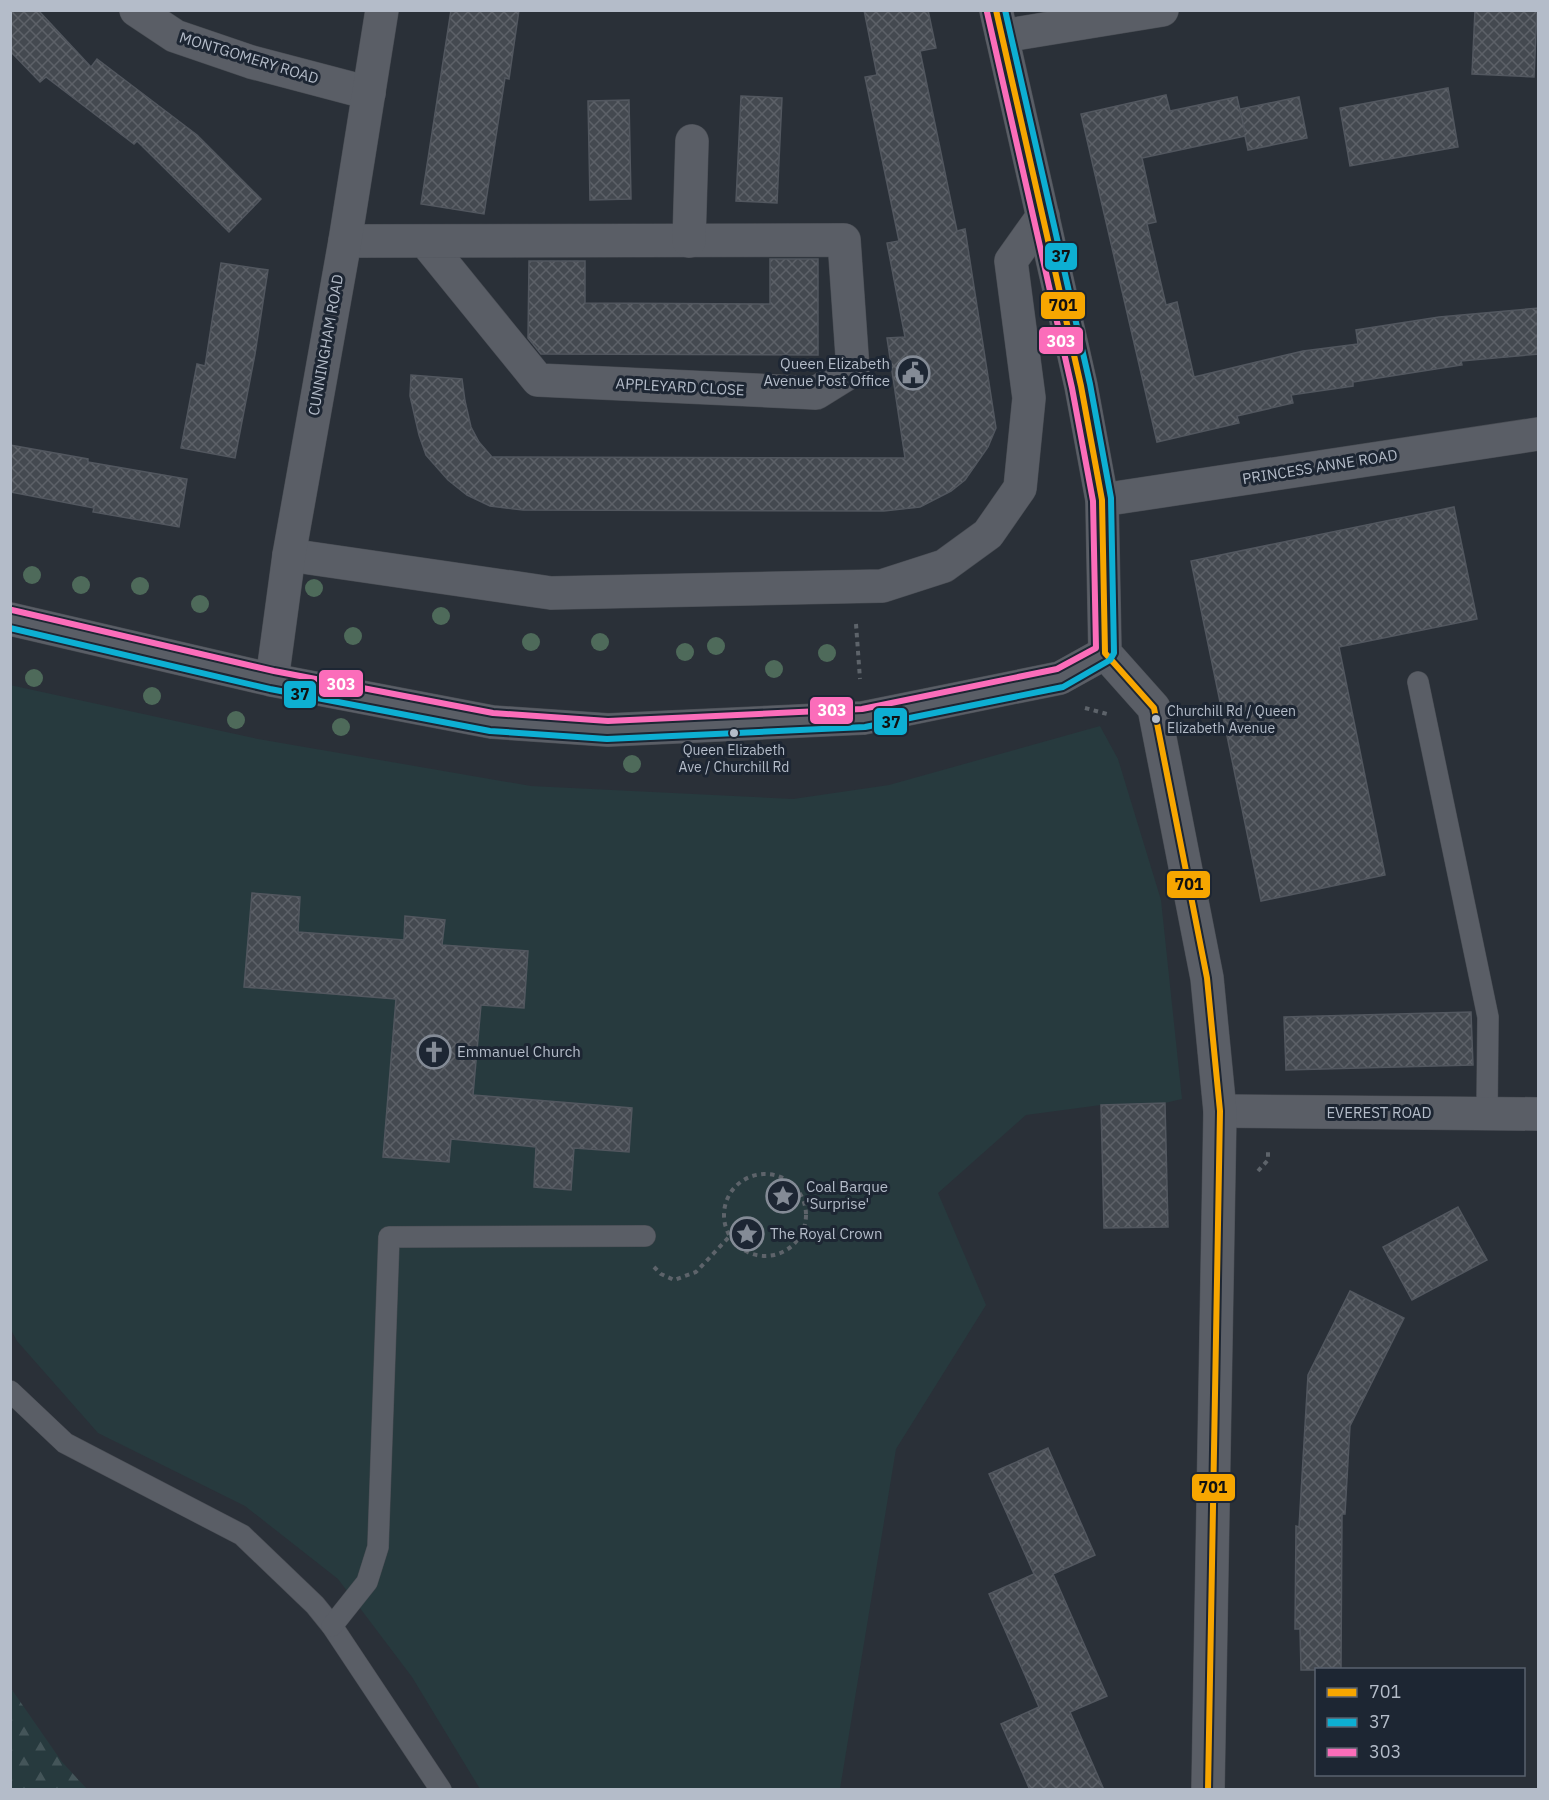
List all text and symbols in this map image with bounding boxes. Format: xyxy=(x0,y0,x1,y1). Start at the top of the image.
street label: MONTGOMERY ROAD xyxy=(177,27,321,88)
line badge: 37 xyxy=(1044,242,1078,271)
text: 37 xyxy=(1051,246,1071,266)
street label: CUNNINGHAM ROAD xyxy=(304,273,347,417)
line badge: 701 xyxy=(1040,291,1086,320)
text: 701 xyxy=(1049,295,1078,315)
line badge: 303 xyxy=(1038,326,1084,355)
text: 303 xyxy=(1047,331,1075,351)
place label: Queen Elizabeth Avenue Post Office xyxy=(764,354,890,390)
public building icon: Queen Elizabeth Avenue Post Office xyxy=(895,355,931,391)
street label: APPLEYARD CLOSE xyxy=(615,374,745,399)
street label: PRINCESS ANNE ROAD xyxy=(1241,445,1399,488)
line badge: 303 xyxy=(318,669,364,698)
text: 303 xyxy=(327,674,355,694)
line badge: 37 xyxy=(283,680,317,709)
text: 37 xyxy=(290,684,310,704)
line badge: 303 xyxy=(809,696,854,725)
text: 303 xyxy=(818,700,846,720)
place label: Churchill Rd / Queen Elizabeth Avenue xyxy=(1167,702,1296,737)
line badge: 37 xyxy=(873,707,908,736)
text: 37 xyxy=(881,712,901,732)
marker: Churchill Rd / Queen Elizabeth Avenue xyxy=(1150,713,1162,725)
marker: Queen Elizabeth Ave / Churchill Rd xyxy=(728,727,740,739)
place label: Queen Elizabeth Ave / Churchill Rd xyxy=(678,741,790,776)
line badge: 701 xyxy=(1166,870,1211,899)
text: 701 xyxy=(1175,874,1204,894)
church icon: Emmanuel Church xyxy=(416,1034,452,1070)
place label: Emmanuel Church xyxy=(457,1042,581,1061)
street label: EVEREST ROAD xyxy=(1327,1103,1432,1122)
place label: Coal Barque 'Surprise' xyxy=(806,1177,888,1213)
place icon: Coal Barque 'Surprise' xyxy=(765,1178,801,1214)
place icon: The Royal Crown xyxy=(729,1216,765,1252)
place label: The Royal Crown xyxy=(770,1224,883,1243)
line badge: 701 xyxy=(1191,1473,1236,1502)
text: 701 xyxy=(1199,1477,1228,1497)
legend xyxy=(1315,1668,1525,1776)
text: 701 xyxy=(1369,1680,1401,1703)
text: 37 xyxy=(1369,1710,1391,1733)
text: 303 xyxy=(1369,1740,1401,1763)

